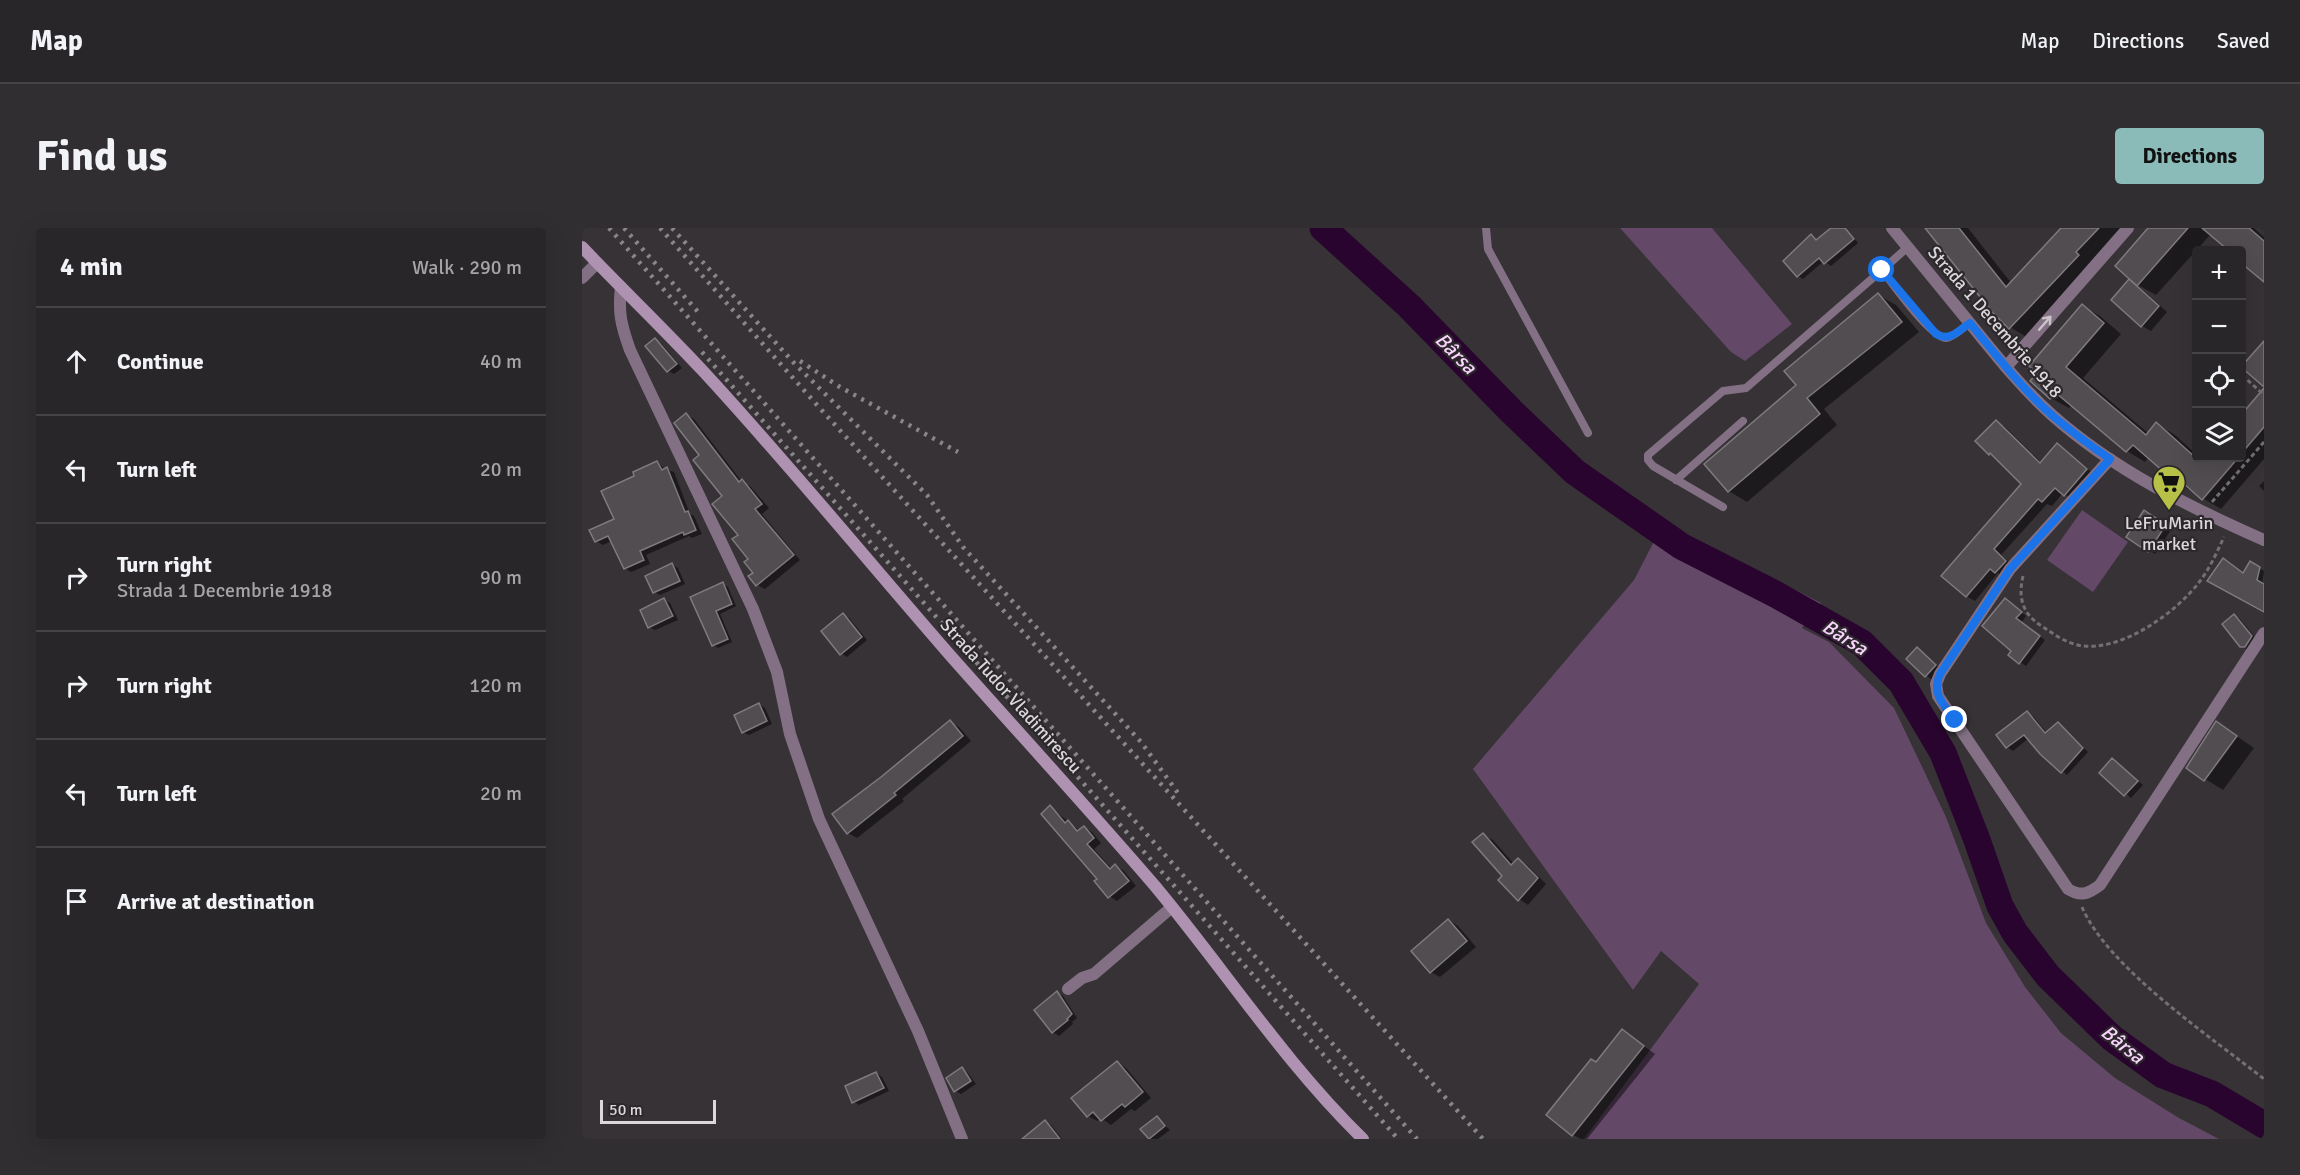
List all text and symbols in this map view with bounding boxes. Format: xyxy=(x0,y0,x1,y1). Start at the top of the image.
text: Map xyxy=(30,24,83,58)
text: Map xyxy=(2021,28,2059,54)
text: Directions xyxy=(2092,28,2184,54)
text: Saved xyxy=(2217,28,2270,54)
button: Directions xyxy=(2115,128,2264,184)
text: Find us xyxy=(36,131,167,182)
street label: Strada 1 Decembrie 1918 xyxy=(1923,242,2067,402)
map controls xyxy=(2192,246,2246,462)
button: + xyxy=(2192,246,2246,300)
text: 4 min xyxy=(60,251,123,283)
text: Walk · 290 m xyxy=(412,255,522,280)
route start xyxy=(1868,256,1894,282)
button: − xyxy=(2192,300,2246,354)
one-way arrow xyxy=(2038,315,2051,331)
water label: Bârsa xyxy=(1430,327,1482,380)
icon: ahead xyxy=(60,345,93,378)
text: Continue xyxy=(117,348,204,375)
text: 40 m xyxy=(480,349,522,374)
button: locate xyxy=(2192,354,2246,408)
button: layers xyxy=(2192,408,2246,462)
icon: left xyxy=(60,453,93,486)
text: Turn left xyxy=(117,456,197,483)
text: 20 m xyxy=(480,457,522,482)
supermarket icon: LeFruMarin market xyxy=(2151,464,2187,511)
place label: LeFruMarin market xyxy=(2125,512,2213,555)
text: Turn right xyxy=(117,551,212,578)
icon: right xyxy=(60,561,93,594)
text: 90 m xyxy=(480,565,522,590)
text: Strada 1 Decembrie 1918 xyxy=(117,578,332,603)
street label: Strada Tudor Vladimirescu xyxy=(936,614,1086,778)
water label: Bârsa xyxy=(1818,614,1873,661)
icon: right xyxy=(60,669,93,702)
text: Turn right xyxy=(117,672,212,699)
text: 120 m xyxy=(469,673,522,698)
route end xyxy=(1941,706,1967,732)
icon: left xyxy=(60,777,93,810)
text: Turn left xyxy=(117,780,197,807)
text: 20 m xyxy=(480,781,522,806)
icon: arrive xyxy=(60,885,93,918)
text: Arrive at destination xyxy=(117,888,314,915)
water label: Bârsa xyxy=(2096,1019,2150,1070)
scale bar xyxy=(600,1097,716,1124)
text: 50 m xyxy=(609,1100,643,1120)

